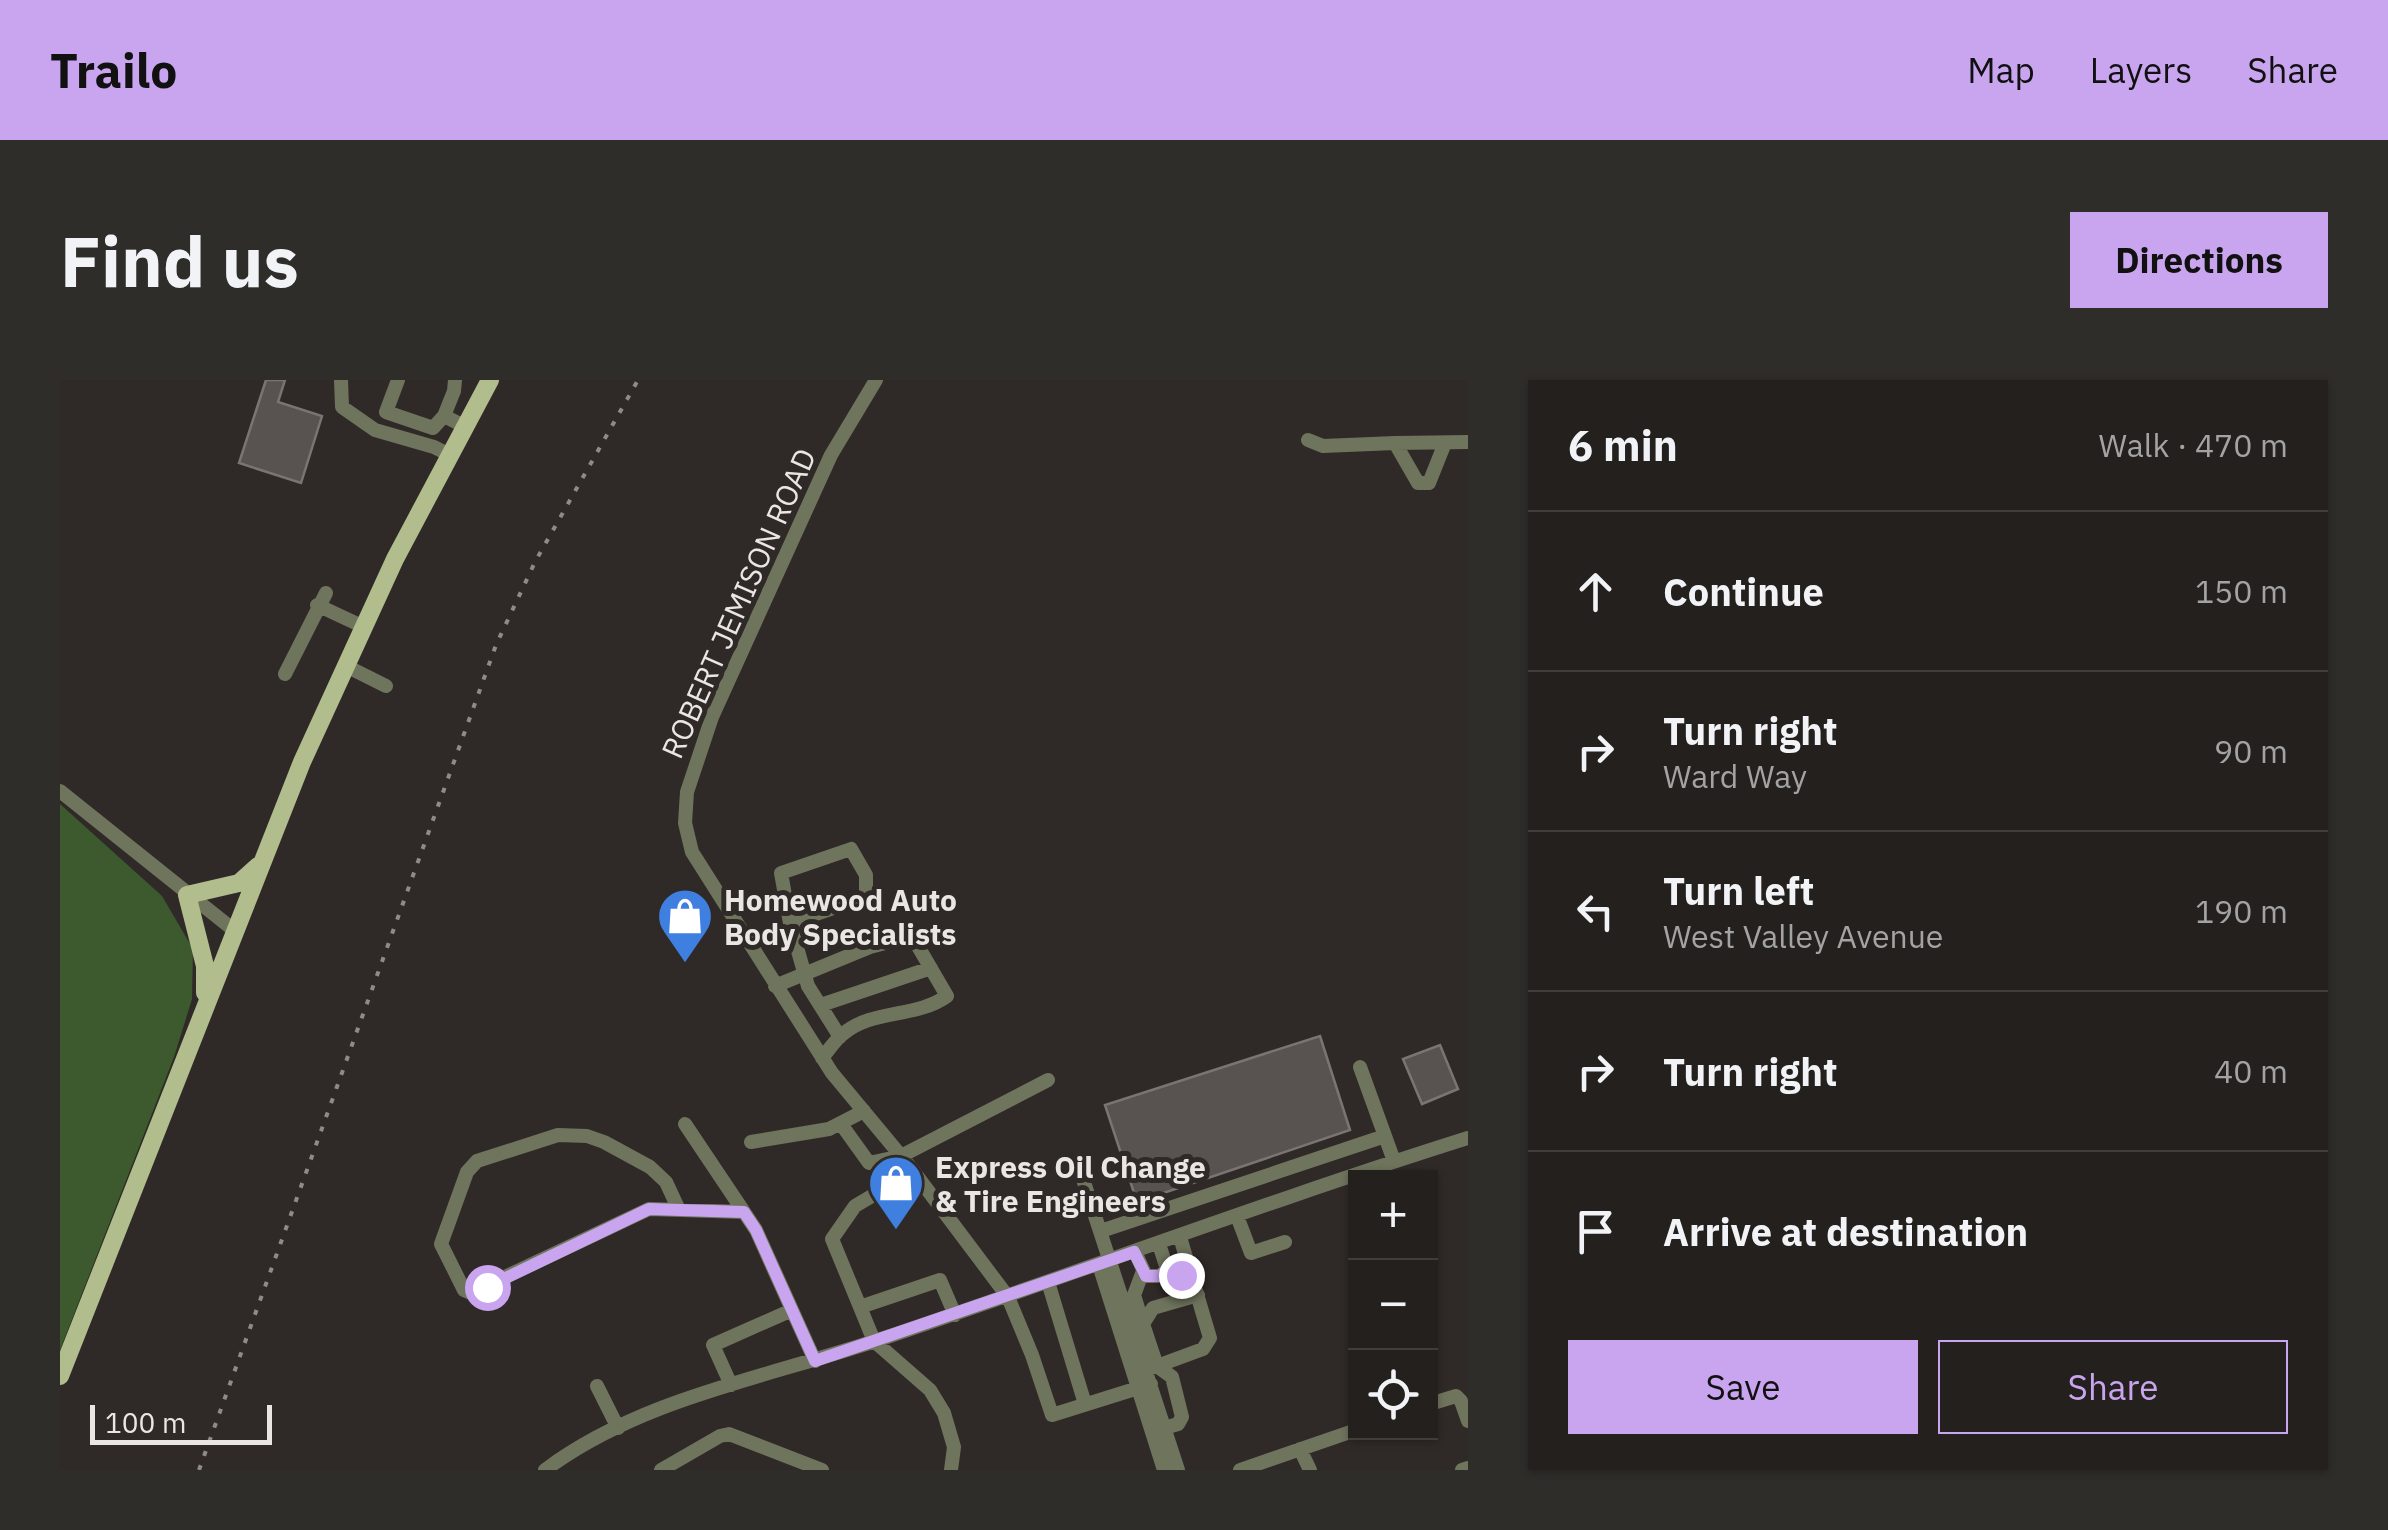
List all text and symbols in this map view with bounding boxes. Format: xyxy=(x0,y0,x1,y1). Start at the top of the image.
text: Trailo xyxy=(50,39,177,101)
text: Map xyxy=(1967,47,2035,93)
text: Layers xyxy=(2090,47,2192,93)
text: Share xyxy=(2247,47,2338,93)
button: Directions xyxy=(2070,212,2328,308)
text: Find us xyxy=(60,215,299,306)
text: 6 min xyxy=(1568,418,1678,473)
text: Walk · 470 m xyxy=(2099,424,2288,466)
street label: ROBERT JEMISON ROAD xyxy=(652,442,824,764)
icon: ahead xyxy=(1568,564,1623,619)
text: Continue xyxy=(1663,567,1824,616)
text: 150 m xyxy=(2195,570,2288,612)
text: Turn right xyxy=(1663,706,1838,755)
icon: right xyxy=(1568,724,1623,779)
text: 90 m xyxy=(2214,730,2288,772)
text: Ward Way xyxy=(1663,755,1807,797)
text: Turn left xyxy=(1663,866,1814,915)
place label: Homewood Auto Body Specialists xyxy=(724,880,957,953)
icon: left xyxy=(1568,884,1623,939)
shop icon: Homewood Auto Body Specialists xyxy=(655,886,715,965)
text: 190 m xyxy=(2195,890,2288,932)
text: West Valley Avenue xyxy=(1663,915,1943,957)
icon: right xyxy=(1568,1044,1623,1099)
text: Turn right xyxy=(1663,1047,1838,1096)
text: 40 m xyxy=(2214,1050,2288,1092)
place label: Express Oil Change & Tire Engineers xyxy=(935,1147,1206,1220)
shop icon: Express Oil Change & Tire Engineers xyxy=(866,1153,926,1232)
map controls xyxy=(1348,1170,1438,1440)
button: + xyxy=(1348,1170,1438,1260)
icon: arrive xyxy=(1568,1204,1623,1259)
text: Arrive at destination xyxy=(1663,1207,2028,1256)
route end xyxy=(1159,1253,1205,1299)
button: − xyxy=(1348,1260,1438,1350)
route start xyxy=(465,1265,511,1311)
button: Save xyxy=(1568,1340,1918,1434)
button: Share xyxy=(1938,1340,2288,1434)
button: locate xyxy=(1348,1350,1438,1440)
scale bar xyxy=(90,1400,272,1444)
text: 100 m xyxy=(105,1404,186,1441)

